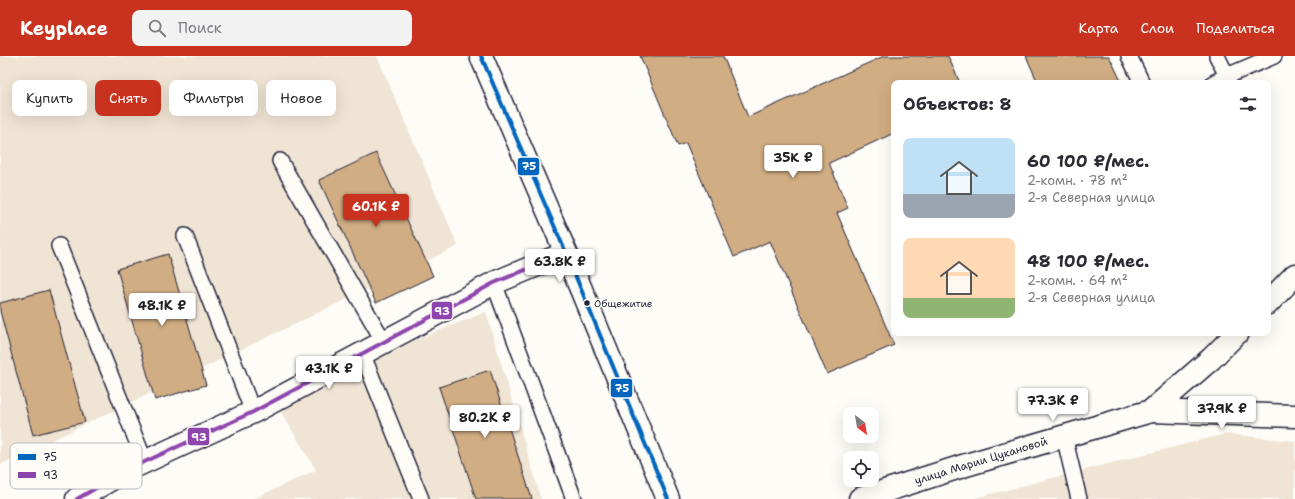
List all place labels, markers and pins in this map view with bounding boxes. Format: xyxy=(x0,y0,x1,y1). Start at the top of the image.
pin: 35K ₽ xyxy=(765,145,821,179)
pin: 60.1K ₽ xyxy=(339,194,413,228)
pin: 63.8K ₽ xyxy=(523,249,597,283)
pin: 48.1K ₽ xyxy=(125,293,199,327)
place label: Общежитие xyxy=(594,297,653,310)
marker: Общежитие xyxy=(582,298,592,308)
pin: 43.1K ₽ xyxy=(292,356,366,390)
pin: 77.3K ₽ xyxy=(1016,388,1090,422)
pin: 37.9K ₽ xyxy=(1185,396,1259,430)
pin: 80.2K ₽ xyxy=(448,405,522,439)

